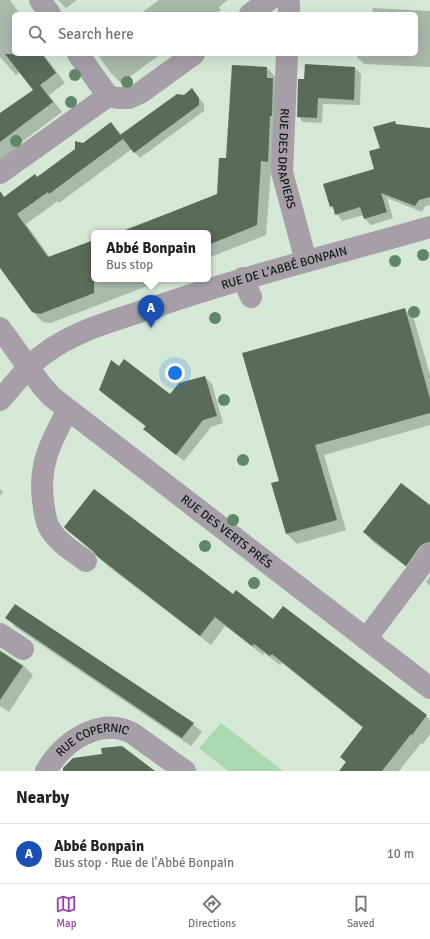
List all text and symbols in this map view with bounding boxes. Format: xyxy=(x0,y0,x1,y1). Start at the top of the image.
search box xyxy=(12,12,418,56)
icon: search xyxy=(26,23,48,45)
text: Search here xyxy=(58,25,134,43)
street label: RUE DES DRAPIERS xyxy=(275,108,299,211)
popup xyxy=(91,230,211,282)
text: Abbé Bonpain xyxy=(106,239,196,257)
street label: RUE DE L'ABBÉ BONPAIN xyxy=(220,243,349,293)
text: Bus stop xyxy=(106,257,153,273)
pin: A xyxy=(138,295,164,328)
your location xyxy=(165,363,185,383)
street label: RUE DES VERTS PRÉS xyxy=(178,491,276,572)
street label: RUE COPERNIC xyxy=(53,720,131,760)
text: Nearby xyxy=(16,787,69,808)
text: Abbé Bonpain xyxy=(54,837,144,855)
text: A xyxy=(25,846,33,862)
text: 10 m xyxy=(387,846,414,862)
text: Bus stop · Rue de l'Abbé Bonpain xyxy=(54,855,234,871)
tab: Map xyxy=(55,893,77,930)
tab: Directions xyxy=(188,893,236,930)
tab: Saved xyxy=(347,893,375,930)

